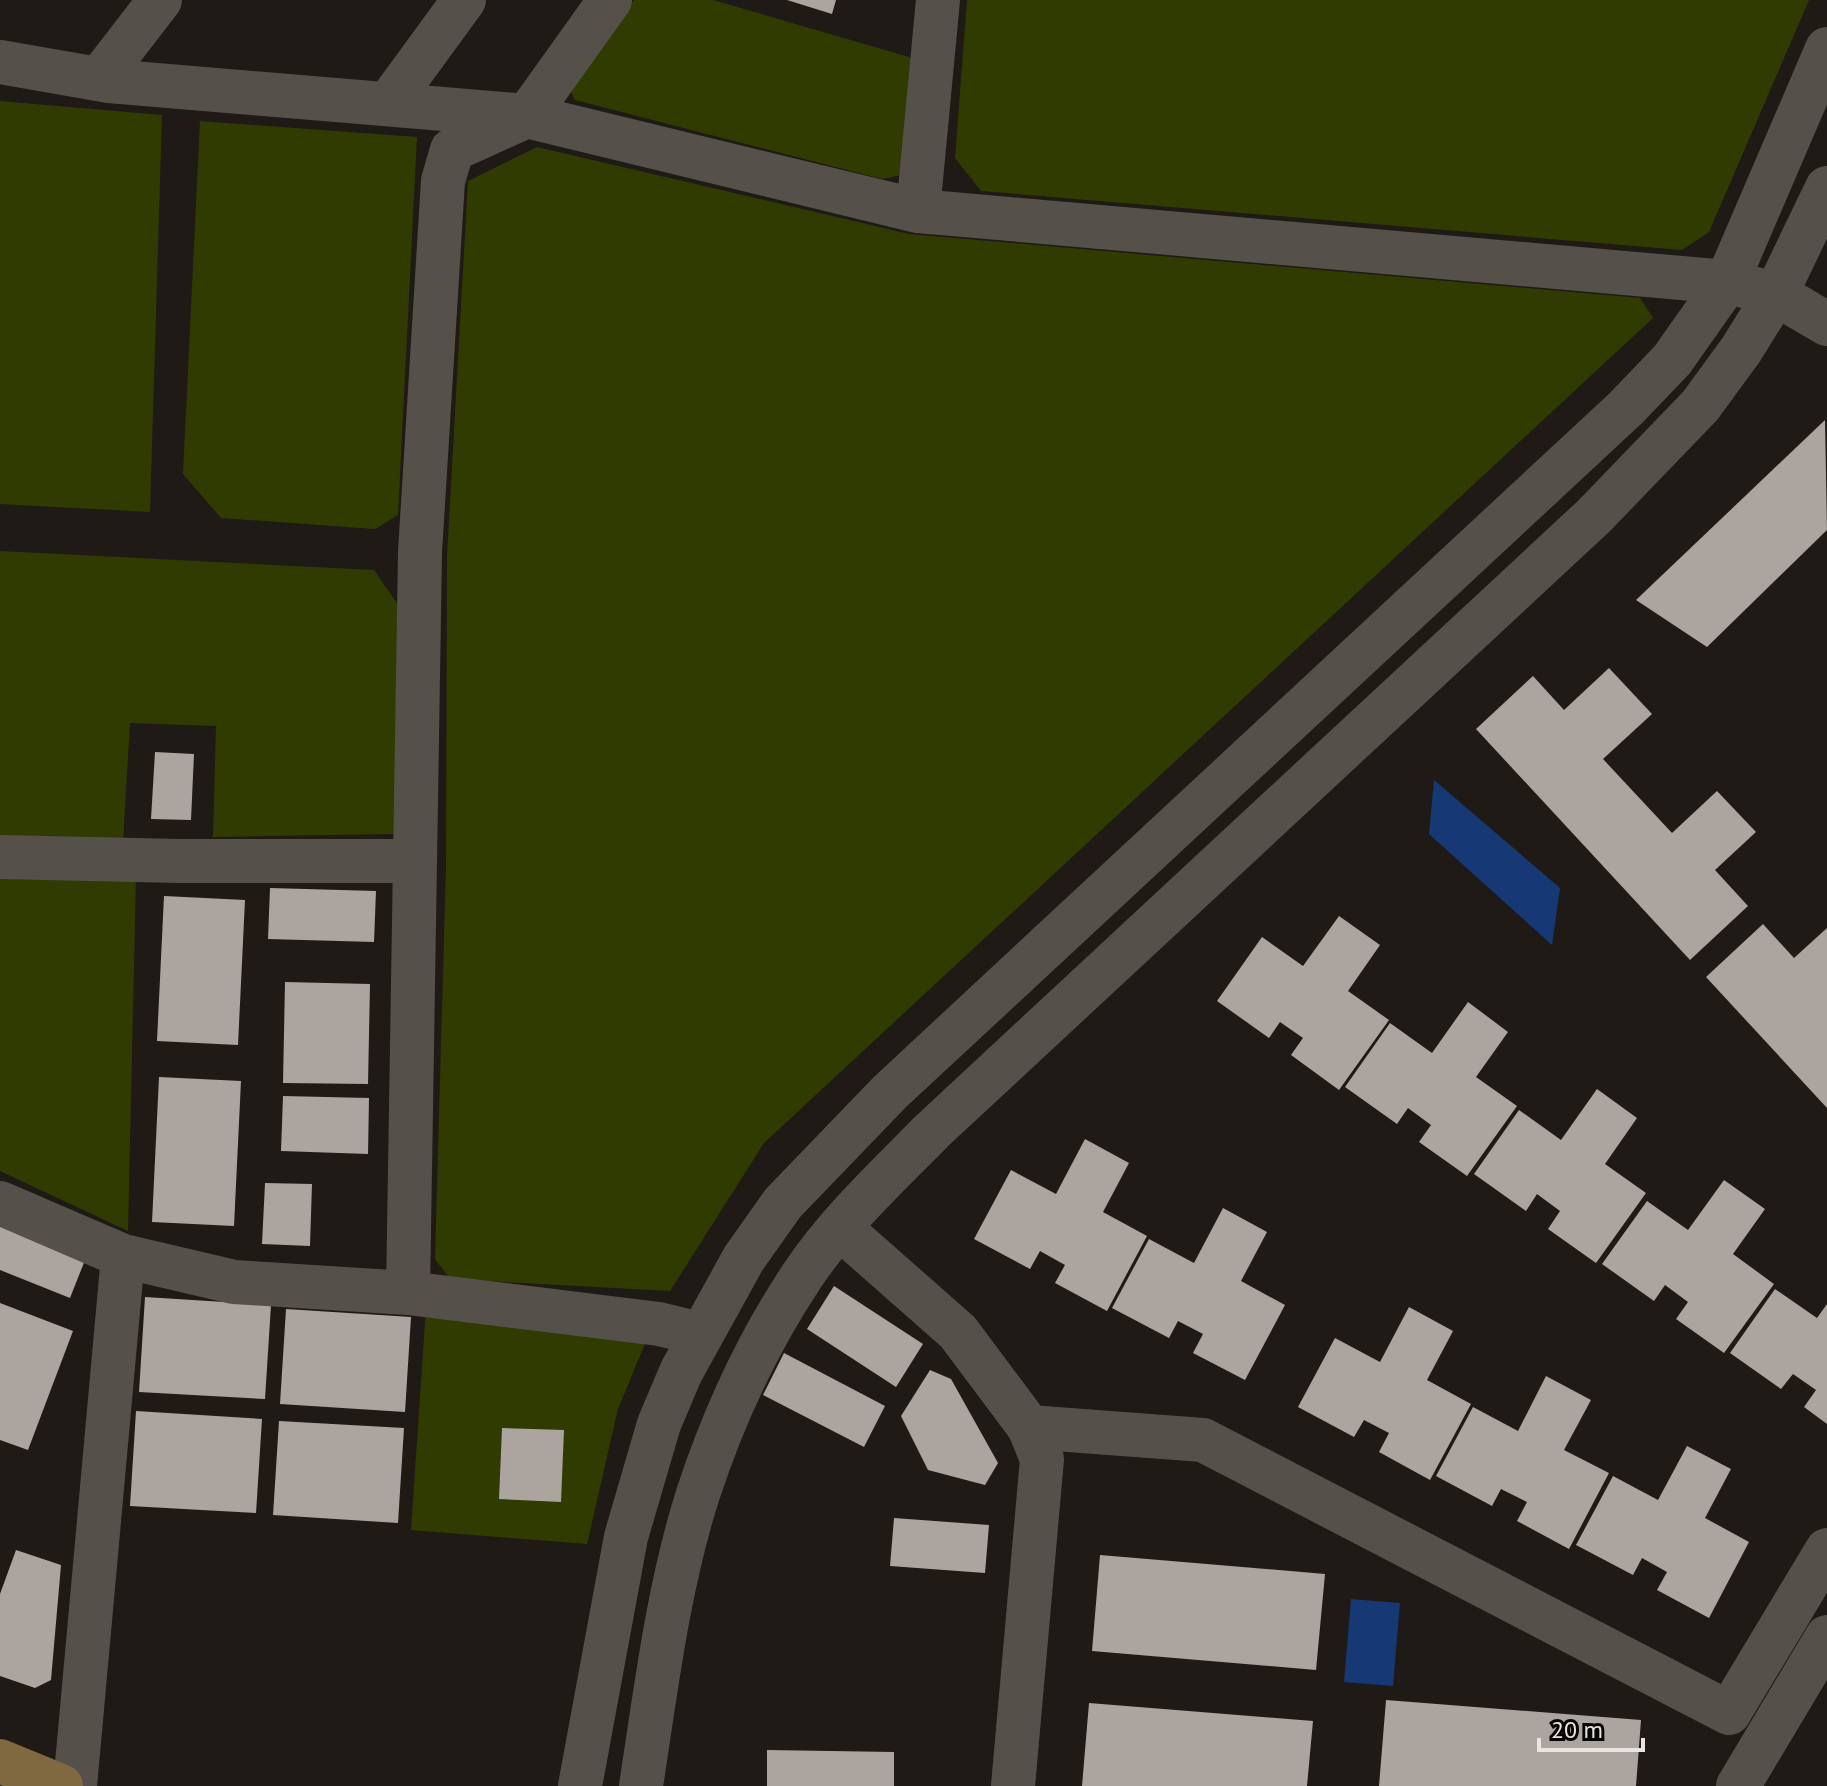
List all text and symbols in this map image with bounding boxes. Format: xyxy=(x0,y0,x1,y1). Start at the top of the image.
scale bar xyxy=(1539,1702,1643,1752)
text: 20 m xyxy=(1551,1714,1603,1745)

